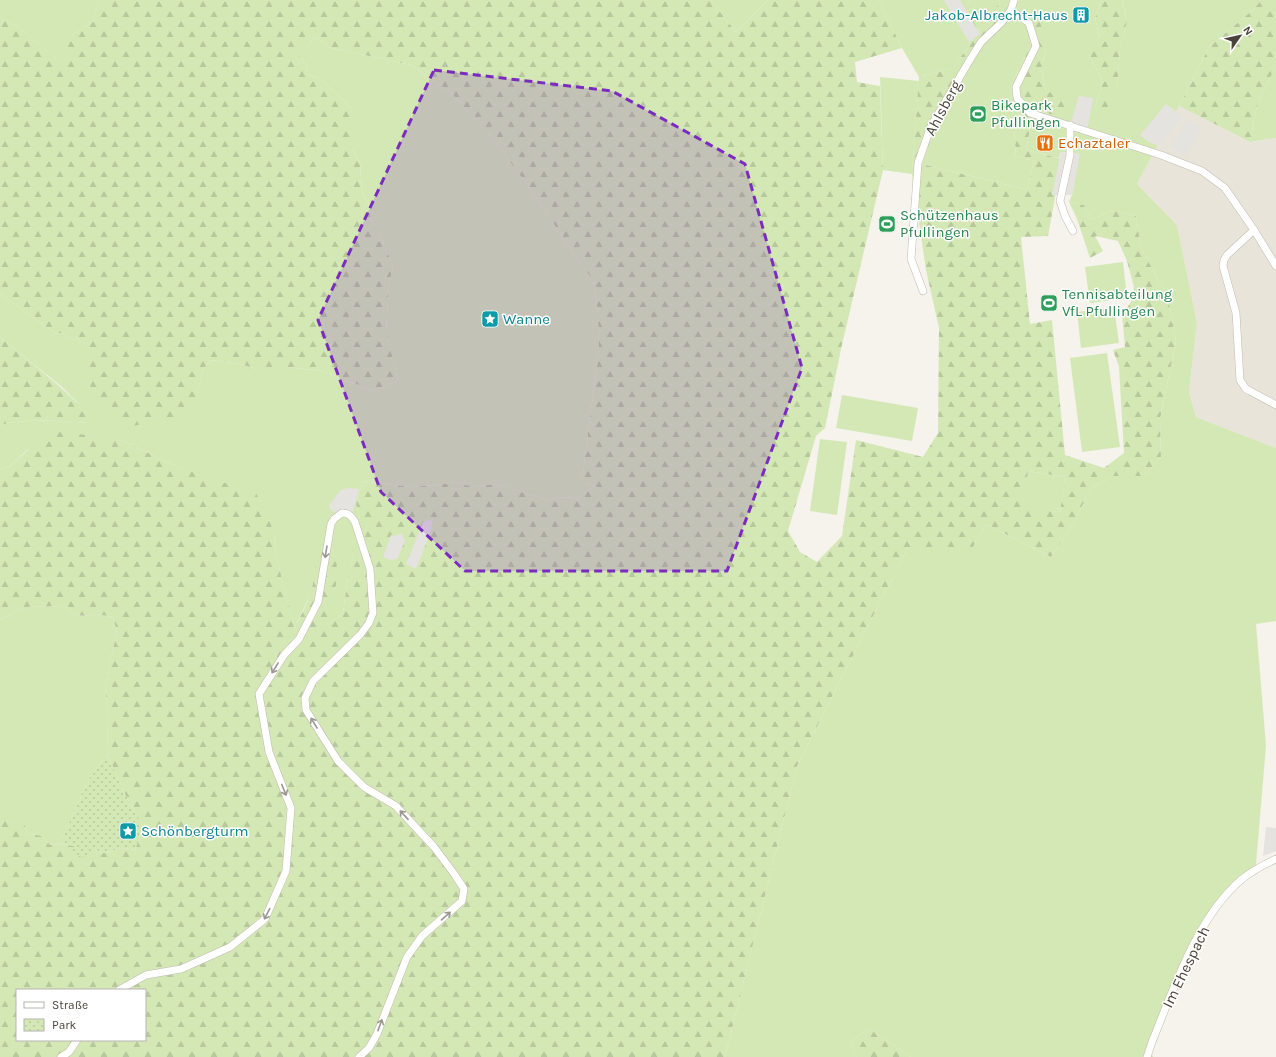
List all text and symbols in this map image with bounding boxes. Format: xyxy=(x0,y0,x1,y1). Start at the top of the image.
building icon: Jakob-Albrecht-Haus xyxy=(1071,5,1091,25)
place label: Jakob-Albrecht-Haus xyxy=(925,6,1068,24)
north arrow xyxy=(1220,16,1260,56)
text: N xyxy=(1240,24,1255,38)
street label: Ahlsberg xyxy=(921,77,965,139)
place label: Bikepark Pfullingen xyxy=(991,96,1061,131)
sports icon: Bikepark Pfullingen xyxy=(968,104,988,124)
restaurant icon: Echaztaler xyxy=(1035,133,1055,153)
place label: Echaztaler xyxy=(1058,134,1130,152)
place label: Schützenhaus Pfullingen xyxy=(900,206,999,241)
sports icon: Schützenhaus Pfullingen xyxy=(877,214,897,234)
place label: Tennisabteilung VfL Pfullingen xyxy=(1062,285,1173,320)
sports icon: Tennisabteilung VfL Pfullingen xyxy=(1039,293,1059,313)
place icon: Wanne xyxy=(480,309,500,329)
place label: Wanne xyxy=(503,310,550,328)
one-way arrow xyxy=(322,545,330,558)
one-way arrow xyxy=(271,662,279,674)
one-way arrow xyxy=(310,717,318,729)
one-way arrow xyxy=(281,783,288,795)
one-way arrow xyxy=(399,809,408,820)
place icon: Schönbergturm xyxy=(118,821,138,841)
place label: Schönbergturm xyxy=(141,822,249,840)
one-way arrow xyxy=(263,908,270,920)
one-way arrow xyxy=(441,911,451,921)
street label: Im Ehespach xyxy=(1158,923,1214,1011)
legend xyxy=(16,989,146,1041)
text: Straße xyxy=(52,998,88,1012)
text: Park xyxy=(52,1018,77,1032)
one-way arrow xyxy=(377,1020,385,1032)

